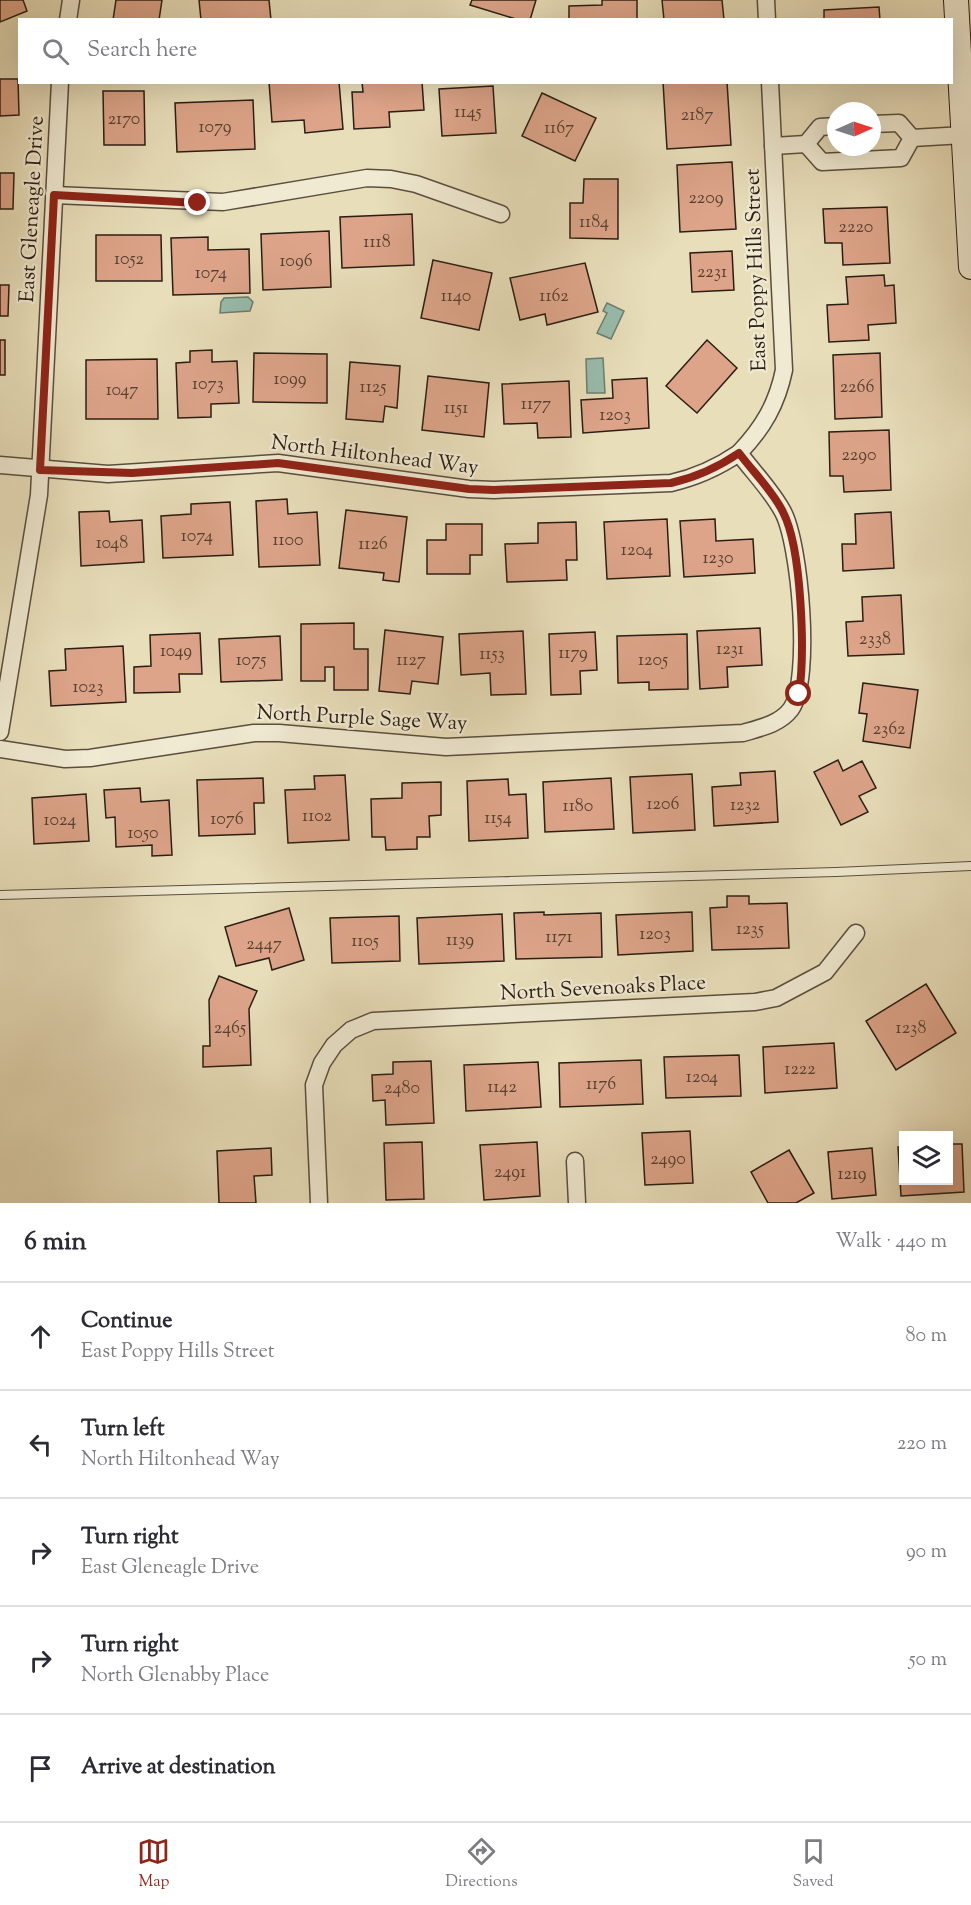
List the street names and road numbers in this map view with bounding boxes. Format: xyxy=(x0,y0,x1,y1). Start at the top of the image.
street label: East Gleneagle Drive xyxy=(13,115,53,303)
street label: East Poppy Hills Street xyxy=(738,168,776,372)
street label: North Hiltonhead Way xyxy=(269,428,481,484)
street label: North Purple Sage Way xyxy=(256,698,469,740)
street label: North Sevenoaks Place xyxy=(500,969,707,1009)

